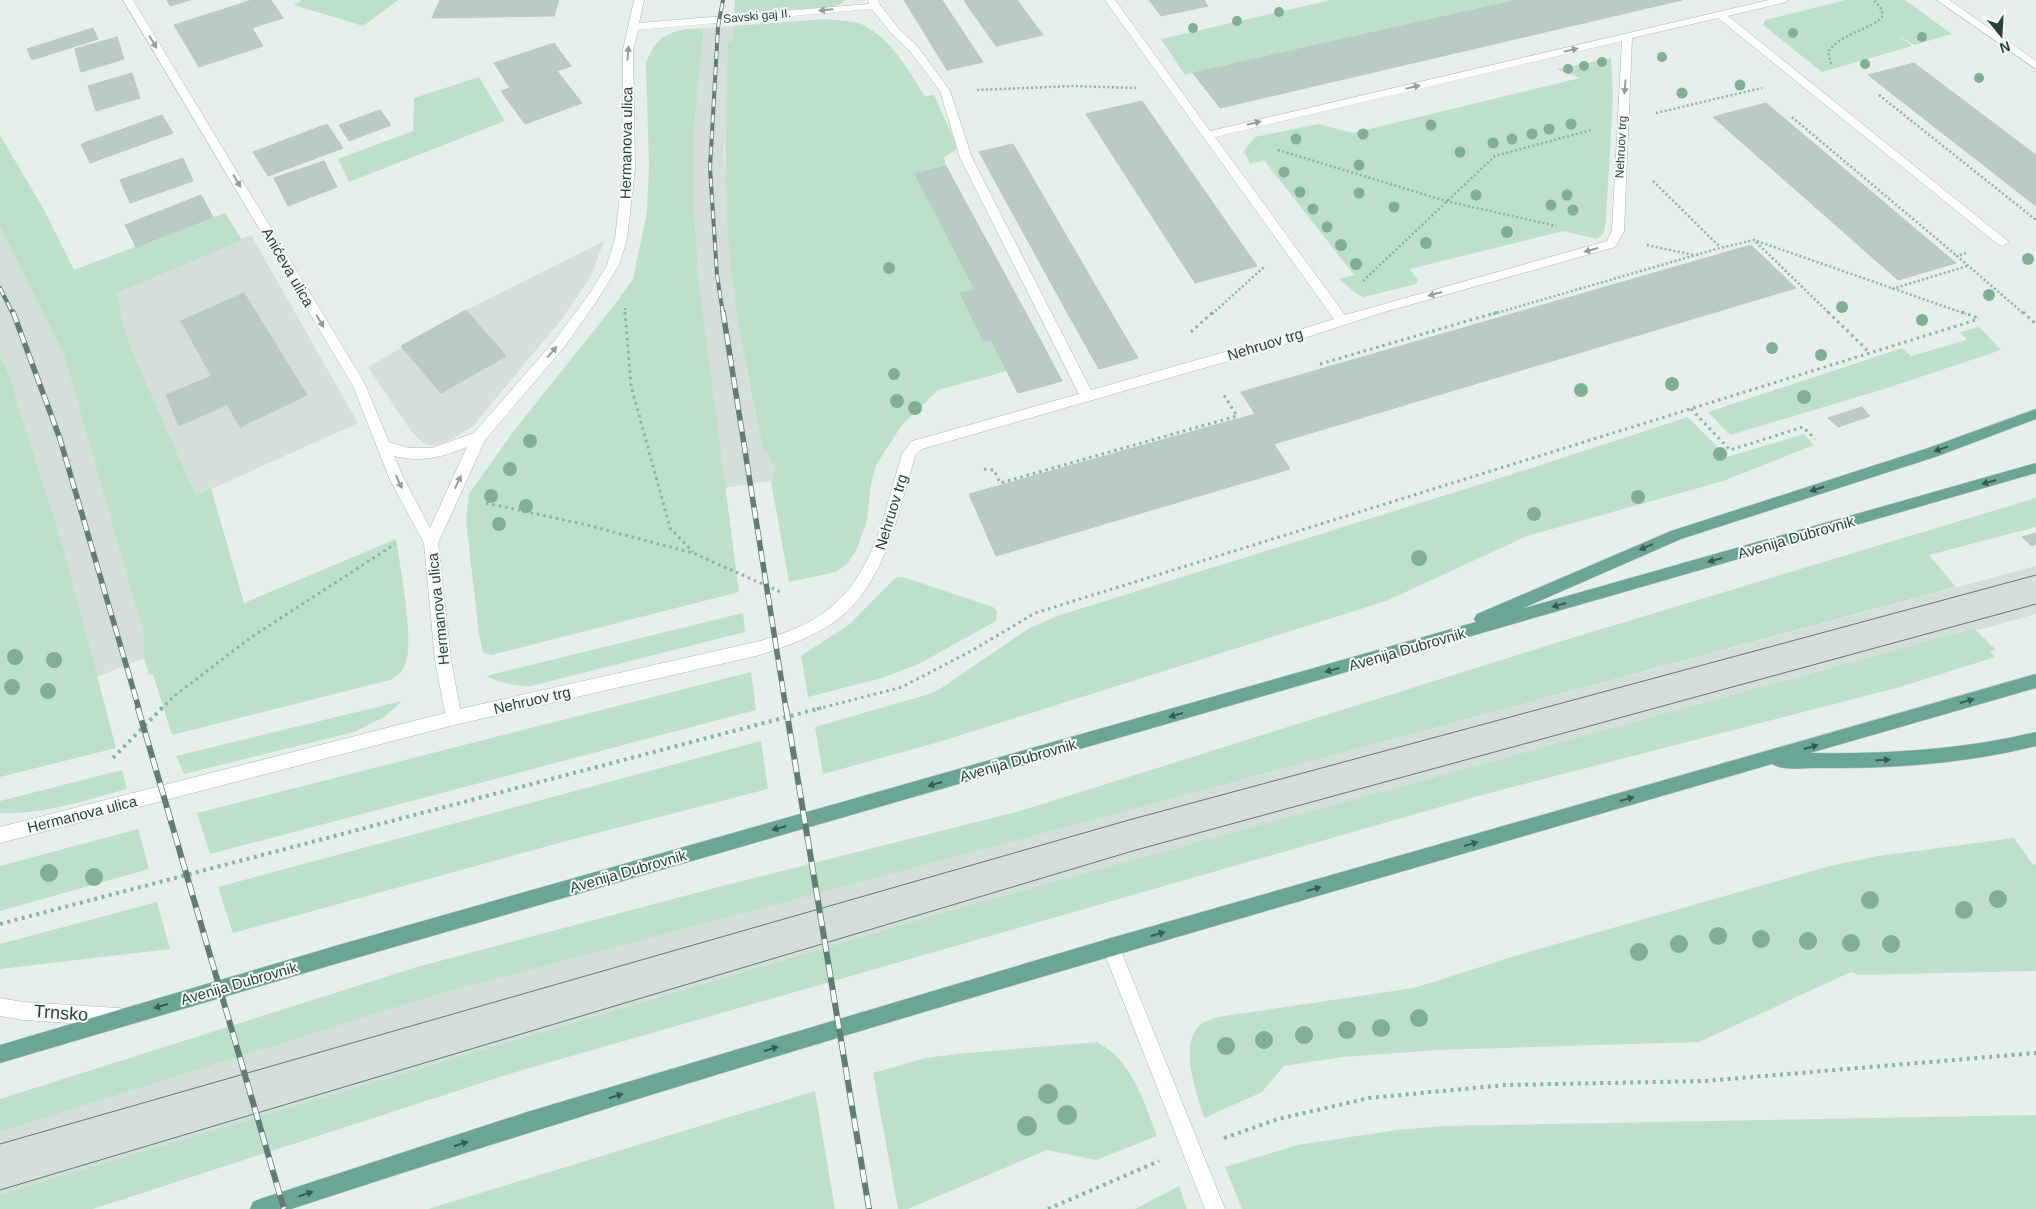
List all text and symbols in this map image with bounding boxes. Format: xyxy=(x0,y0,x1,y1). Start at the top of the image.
street label: Savski gaj II. xyxy=(723,6,791,26)
one-way arrow xyxy=(818,7,834,15)
north arrow xyxy=(1976,10,2026,60)
one-way arrow xyxy=(148,35,158,48)
text: N xyxy=(1998,38,2012,57)
one-way arrow xyxy=(625,45,633,61)
one-way arrow xyxy=(1564,46,1579,54)
one-way arrow xyxy=(1621,79,1629,95)
one-way arrow xyxy=(1405,83,1420,91)
street label: Hermanova ulica xyxy=(617,86,635,199)
street label: Nehruov trg xyxy=(1612,115,1630,179)
one-way arrow xyxy=(1247,119,1262,127)
one-way arrow xyxy=(233,174,242,187)
street label: Anićeva ulica xyxy=(259,224,318,310)
one-way arrow xyxy=(1584,247,1599,255)
one-way arrow xyxy=(1427,290,1442,298)
one-way arrow xyxy=(315,314,324,327)
street label: Nehruov trg xyxy=(1225,324,1305,364)
one-way arrow xyxy=(546,346,557,358)
one-way arrow xyxy=(1933,445,1948,453)
street label: Nehruov trg xyxy=(871,472,911,552)
one-way arrow xyxy=(395,475,403,489)
one-way arrow xyxy=(453,475,462,490)
one-way arrow xyxy=(1982,478,1997,486)
one-way arrow xyxy=(1809,486,1824,494)
street label: Avenija Dubrovnik xyxy=(1736,512,1857,562)
one-way arrow xyxy=(1639,544,1653,552)
street label: Hermanova ulica xyxy=(424,551,452,666)
one-way arrow xyxy=(1708,557,1723,565)
one-way arrow xyxy=(1551,602,1566,610)
street label: Avenija Dubrovnik xyxy=(1347,624,1468,674)
one-way arrow xyxy=(1324,667,1339,675)
street label: Nehruov trg xyxy=(492,683,572,717)
one-way arrow xyxy=(1959,697,1974,705)
one-way arrow xyxy=(1168,711,1183,719)
street label: Avenija Dubrovnik xyxy=(958,735,1079,785)
one-way arrow xyxy=(1803,742,1818,750)
one-way arrow xyxy=(1875,756,1891,764)
one-way arrow xyxy=(928,780,943,788)
street label: Hermanova ulica xyxy=(25,792,139,836)
one-way arrow xyxy=(1619,795,1634,803)
one-way arrow xyxy=(772,825,787,833)
one-way arrow xyxy=(1463,840,1478,848)
street label: Avenija Dubrovnik xyxy=(568,846,689,896)
one-way arrow xyxy=(1307,885,1322,893)
one-way arrow xyxy=(1151,929,1166,937)
street label: Avenija Dubrovnik xyxy=(179,958,300,1008)
street label: Trnsko xyxy=(33,1001,89,1025)
one-way arrow xyxy=(154,1003,169,1011)
one-way arrow xyxy=(764,1045,779,1053)
one-way arrow xyxy=(608,1091,623,1099)
one-way arrow xyxy=(453,1140,468,1147)
one-way arrow xyxy=(299,1190,314,1198)

